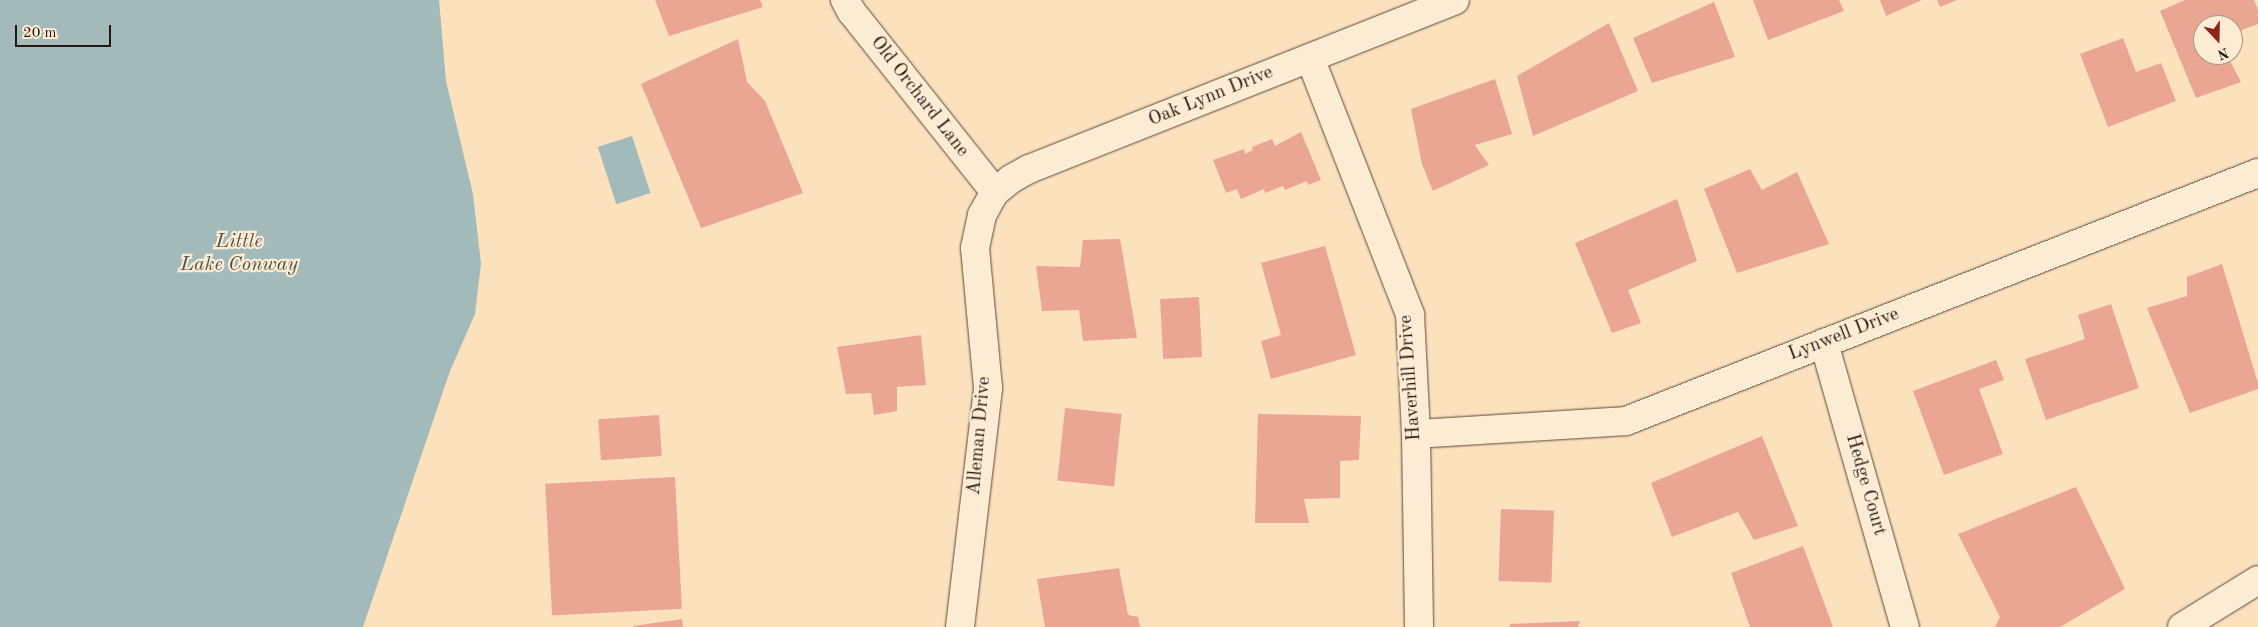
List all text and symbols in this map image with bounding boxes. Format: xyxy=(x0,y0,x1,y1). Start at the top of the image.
scale bar xyxy=(18,15,114,47)
north arrow xyxy=(2193,15,2243,65)
text: 20 m xyxy=(23,26,57,41)
street label: Old Orchard Lane xyxy=(865,32,973,162)
text: N xyxy=(2216,45,2231,62)
street label: Oak Lynn Drive xyxy=(1145,62,1277,132)
water label: Little Lake Conway xyxy=(180,230,298,277)
street label: Lynwell Drive xyxy=(1785,303,1903,367)
street label: Haverhill Drive xyxy=(1395,314,1427,442)
street label: Alleman Drive xyxy=(963,376,997,496)
street label: Hedge Court xyxy=(1840,432,1890,538)

